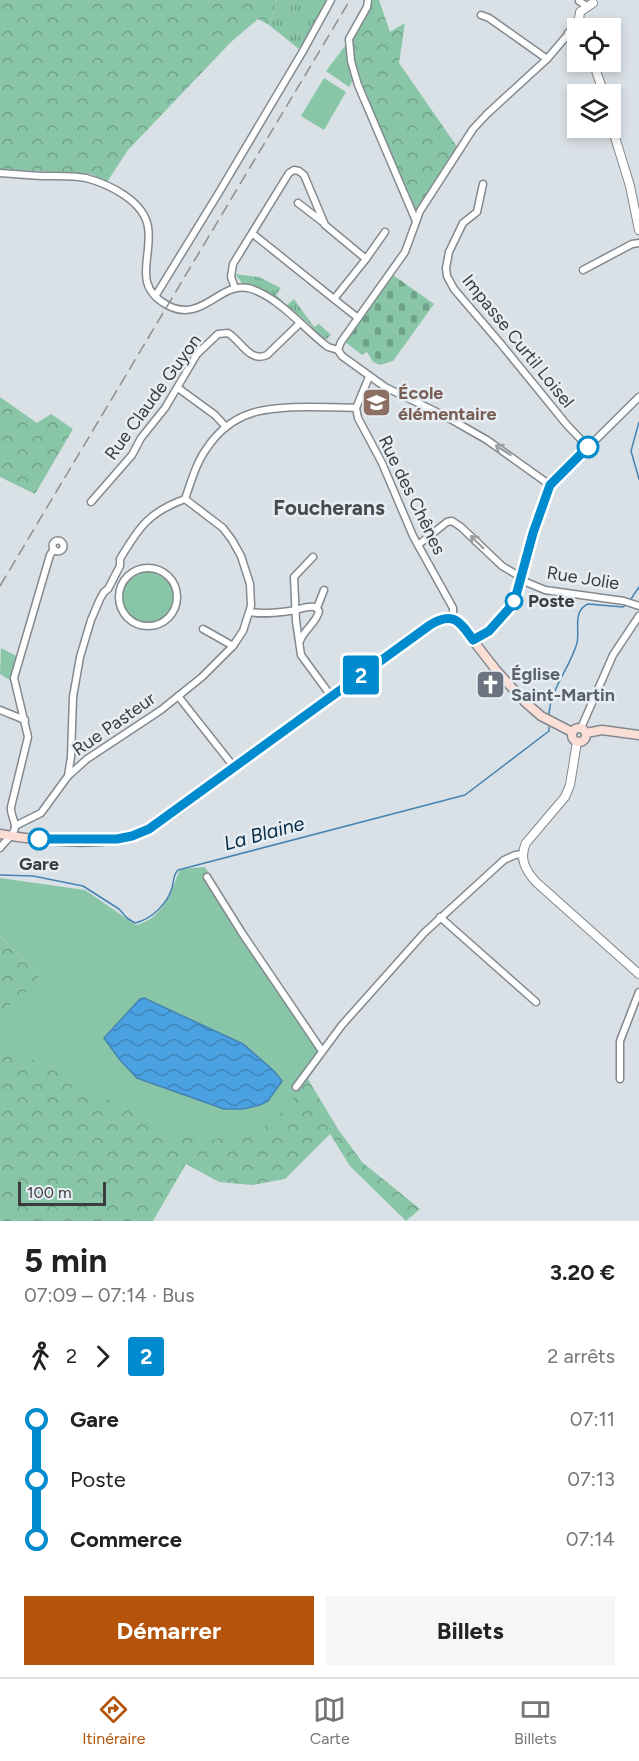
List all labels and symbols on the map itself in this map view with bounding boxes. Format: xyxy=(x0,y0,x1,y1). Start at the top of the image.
street label: Impasse Curtil Loisel xyxy=(457,270,579,412)
street label: Rue Claude Guyon xyxy=(100,330,206,464)
place label: École élémentaire xyxy=(398,382,497,425)
school or university icon: École élémentaire xyxy=(361,387,393,419)
street label: Rue des Chênes xyxy=(374,432,450,558)
unlabelled marker xyxy=(577,436,599,458)
one-way arrow xyxy=(495,444,512,456)
district label: Foucherans xyxy=(273,495,385,520)
one-way arrow xyxy=(469,534,484,549)
street label: Rue Jolie xyxy=(545,561,621,595)
place label: Poste xyxy=(528,590,575,612)
marker: Poste xyxy=(505,592,523,610)
line badge: 2 xyxy=(342,656,380,694)
place label: Église Saint-Martin xyxy=(511,663,615,706)
church icon: Église Saint-Martin xyxy=(474,668,506,700)
street label: Rue Pasteur xyxy=(68,687,160,761)
water label: La Blaine xyxy=(221,811,307,855)
marker: Gare xyxy=(28,828,50,850)
place label: Gare xyxy=(19,853,59,875)
scale bar xyxy=(18,1179,106,1206)

